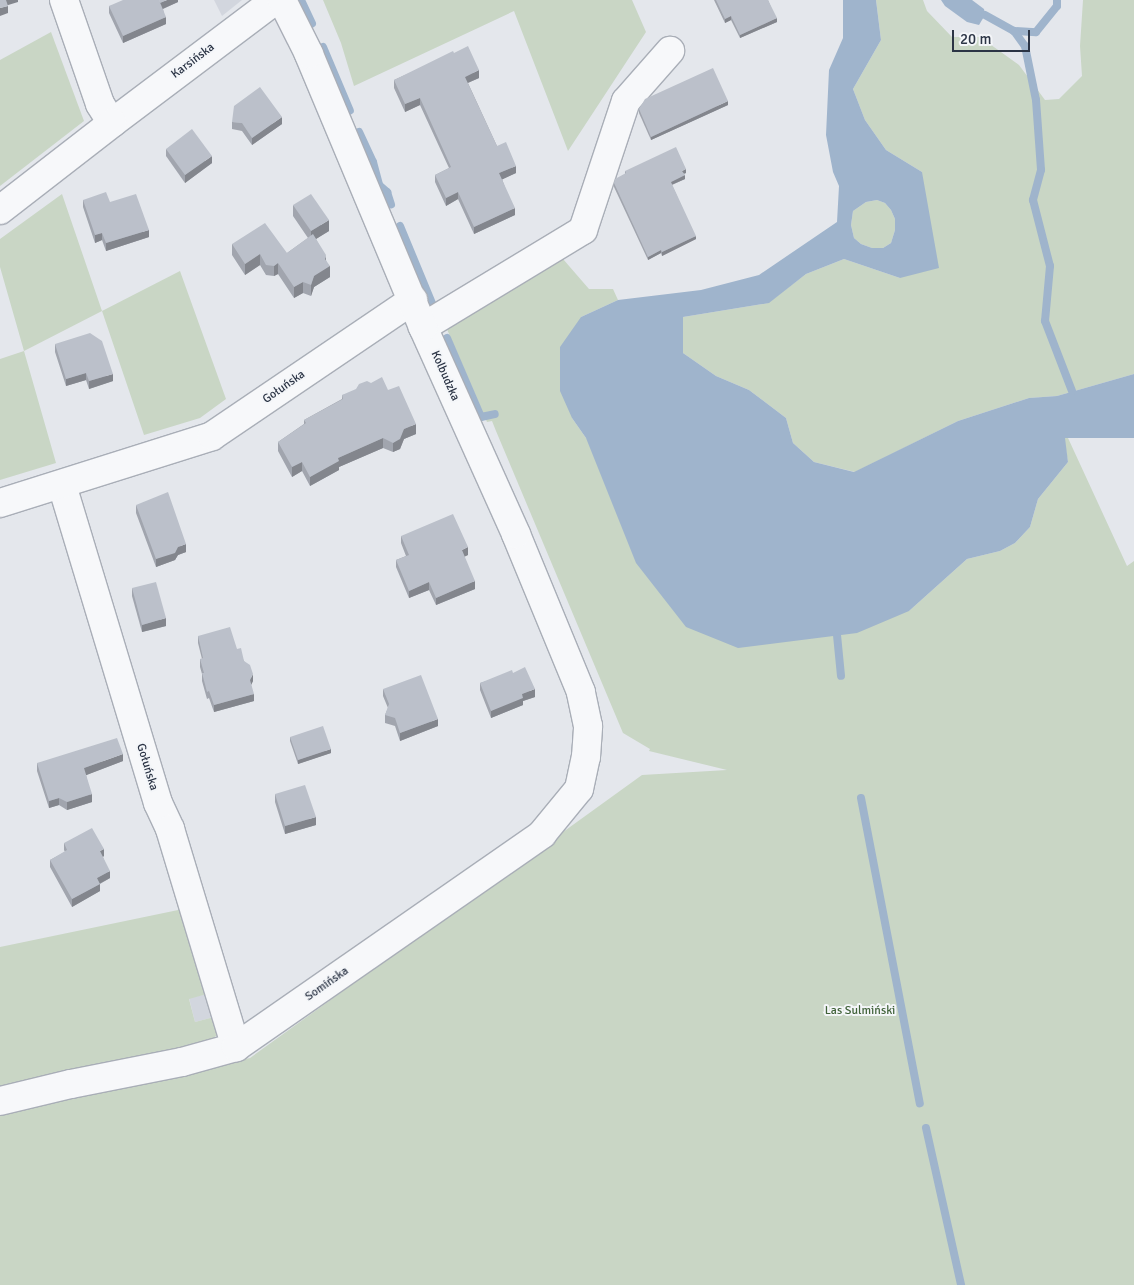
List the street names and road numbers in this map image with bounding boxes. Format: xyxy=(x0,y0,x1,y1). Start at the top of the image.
street label: Karsińska xyxy=(169,40,217,82)
street label: Kolbudzka xyxy=(428,349,462,403)
street label: Gołuńska xyxy=(260,367,308,407)
street label: Gołuńska xyxy=(133,742,161,792)
street label: Somińska xyxy=(303,964,351,1004)

